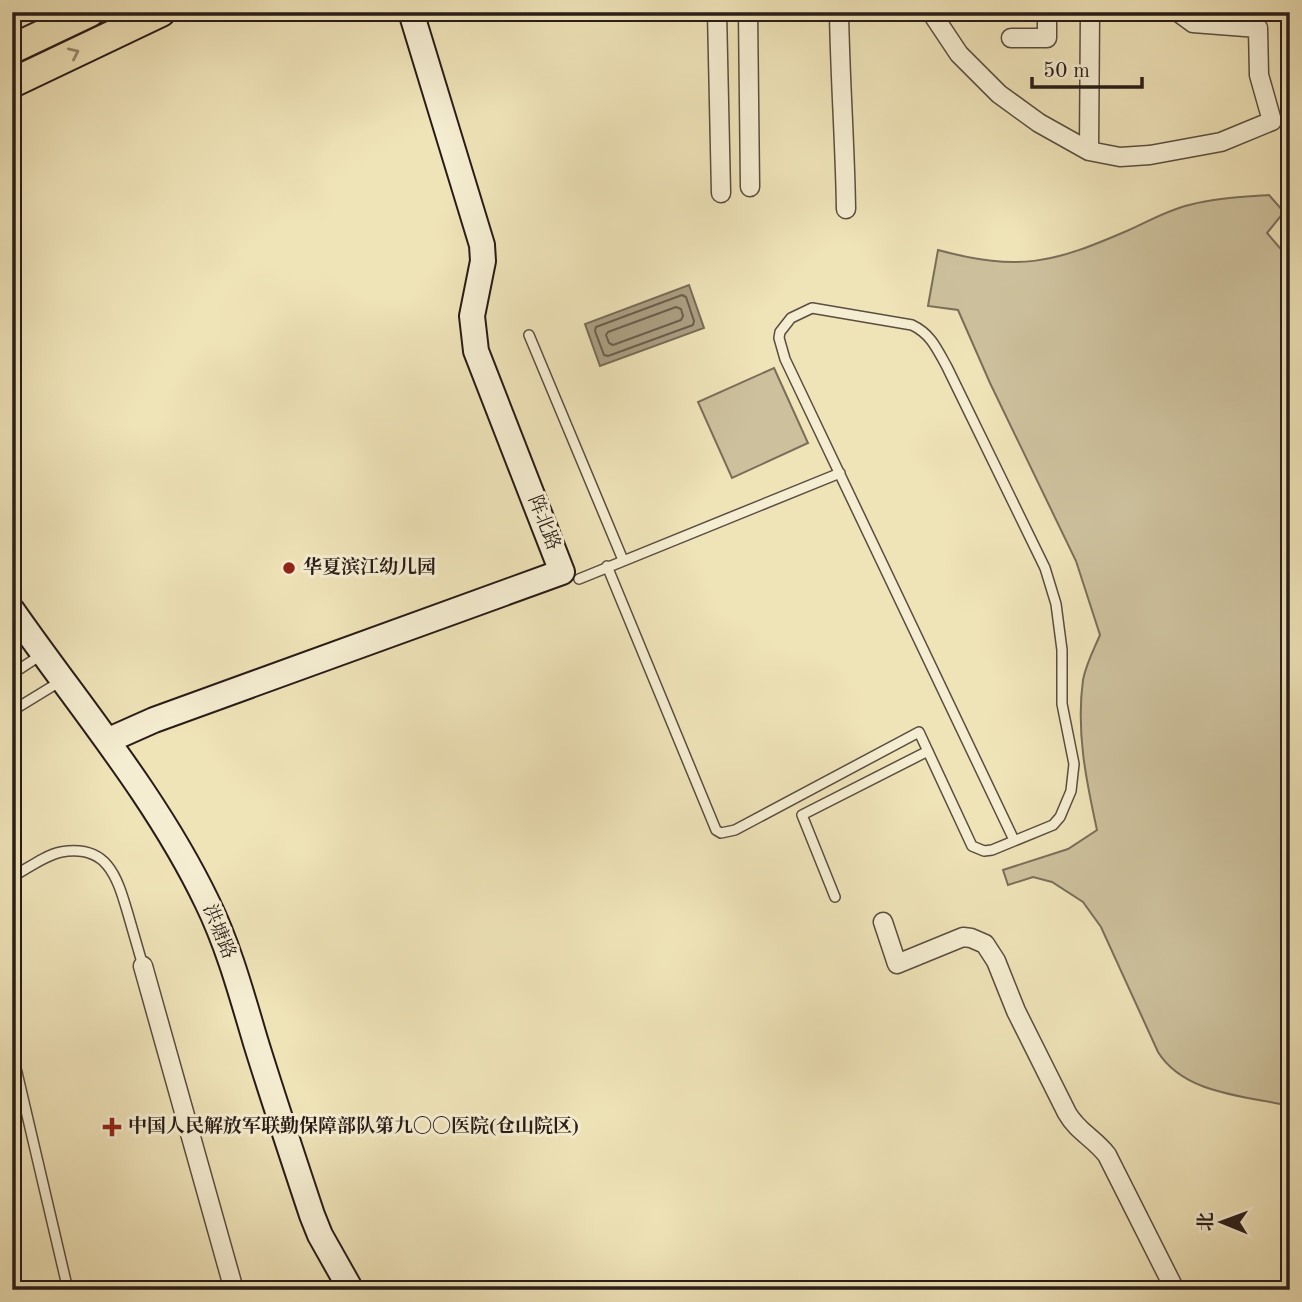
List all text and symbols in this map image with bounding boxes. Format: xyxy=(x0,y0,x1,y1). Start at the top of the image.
scale bar xyxy=(1032,46,1143,90)
one-way arrow xyxy=(67,48,79,62)
text: 50 m xyxy=(1043,61,1090,82)
street label: 阵北路 xyxy=(524,492,564,553)
place label: 华夏滨江幼儿园 xyxy=(303,556,436,578)
marker: 华夏滨江幼儿园 xyxy=(281,560,297,576)
street label: 洪塘路 xyxy=(199,901,240,962)
place label: 中国人民解放军联勤保障部队第九〇〇医院(仓山院区) xyxy=(128,1115,579,1137)
marker: 中国人民解放军联勤保障部队第九〇〇医院(仓山院区) xyxy=(102,1117,122,1137)
north arrow xyxy=(1186,1186,1256,1256)
text: 北 xyxy=(1196,1212,1217,1231)

